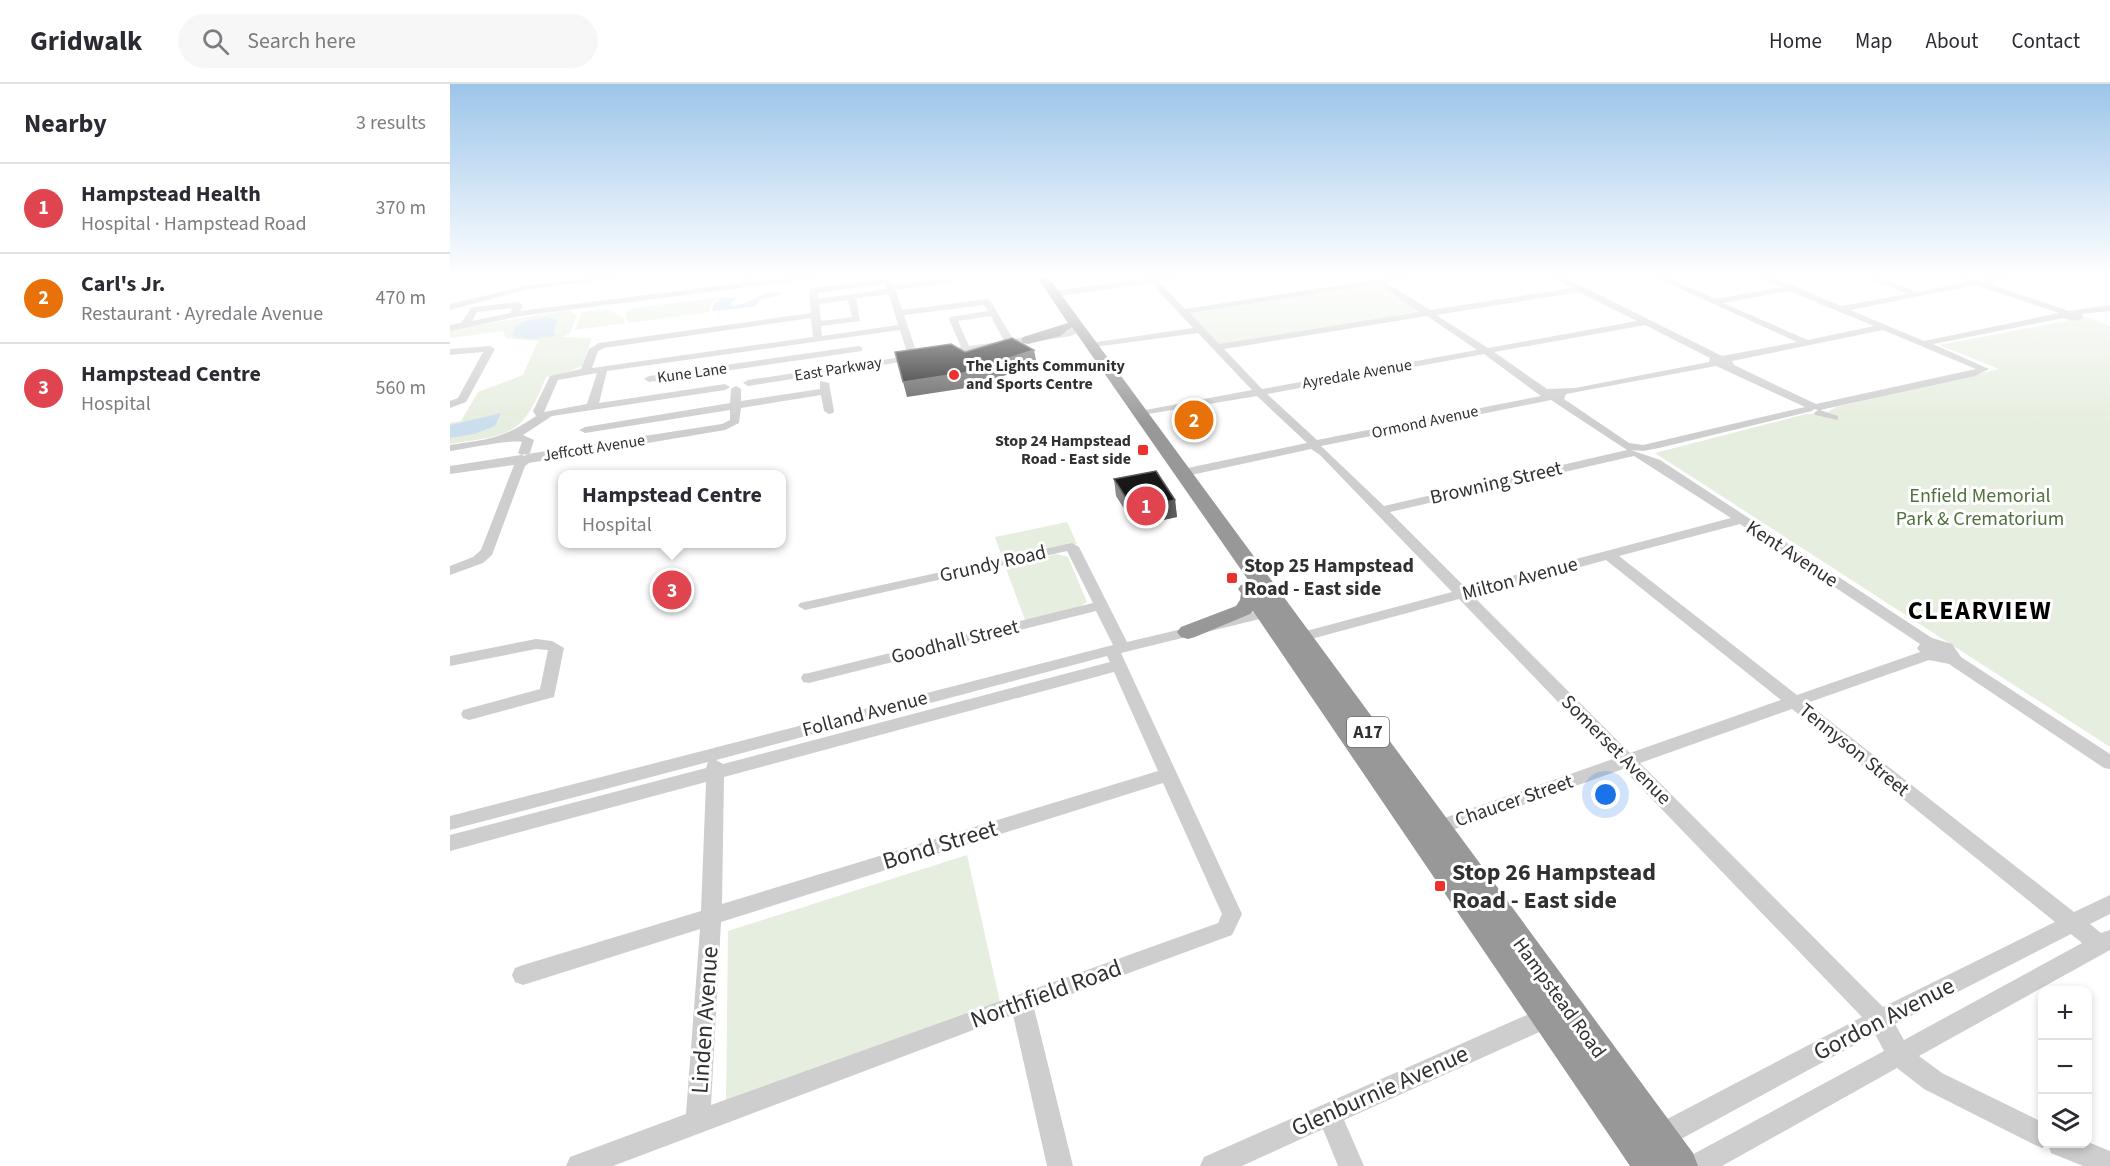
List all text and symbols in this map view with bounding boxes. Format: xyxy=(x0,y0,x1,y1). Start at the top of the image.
search box xyxy=(178,14,598,68)
text: Gridwalk xyxy=(30,21,142,61)
icon: search xyxy=(199,25,232,58)
text: Search here xyxy=(247,25,356,57)
text: Home xyxy=(1769,26,1822,56)
text: Map xyxy=(1855,26,1893,56)
text: About xyxy=(1926,26,1978,56)
text: Contact xyxy=(2011,26,2080,56)
text: Nearby xyxy=(24,105,107,142)
text: 3 results xyxy=(356,109,426,137)
text: Hampstead Health xyxy=(81,178,261,210)
text: 1 xyxy=(38,194,49,222)
text: 370 m xyxy=(376,194,426,222)
text: Hospital · Hampstead Road xyxy=(81,210,307,238)
text: Carl's Jr. xyxy=(81,268,165,300)
text: 2 xyxy=(38,284,49,312)
text: 470 m xyxy=(376,284,426,312)
text: Restaurant · Ayredale Avenue xyxy=(81,300,323,328)
street label: East Parkway xyxy=(793,351,884,387)
street label: Ayredale Avenue xyxy=(1301,354,1414,394)
place label: The Lights Community and Sports Centre xyxy=(966,355,1126,395)
street label: Kune Lane xyxy=(656,357,728,389)
text: Hampstead Centre xyxy=(81,358,261,390)
marker: The Lights Community and Sports Centre xyxy=(947,368,961,382)
text: 3 xyxy=(38,374,49,402)
text: 560 m xyxy=(376,374,426,402)
text: Hospital xyxy=(81,390,151,418)
pin: 2 xyxy=(1174,398,1214,442)
street label: Ormond Avenue xyxy=(1370,400,1480,444)
street label: Jeffcott Avenue xyxy=(541,429,647,467)
place label: Stop 24 Hampstead Road - East side xyxy=(995,430,1131,470)
marker: Stop 24 Hampstead Road - East side xyxy=(1136,443,1150,457)
street label: Browning Street xyxy=(1427,454,1565,512)
popup xyxy=(558,470,786,548)
text: Hampstead Centre xyxy=(582,479,762,511)
park label: Enfield Memorial Park & Crematorium xyxy=(1896,482,2064,533)
pin: 1 xyxy=(1126,484,1166,528)
text: Hospital xyxy=(582,511,652,539)
street label: Kent Avenue xyxy=(1740,514,1844,594)
street label: Grundy Road xyxy=(937,538,1049,590)
street label: Milton Avenue xyxy=(1459,550,1581,608)
place label: Stop 25 Hampstead Road - East side xyxy=(1244,552,1414,603)
pin: 3 xyxy=(652,568,692,612)
marker: Stop 25 Hampstead Road - East side xyxy=(1225,571,1239,585)
district label: CLEARVIEW xyxy=(1908,592,2052,629)
street label: Goodhall Street xyxy=(888,613,1022,671)
street label: Folland Avenue xyxy=(799,684,931,744)
street label: Somerset Avenue xyxy=(1555,689,1677,811)
street label: Tennyson Street xyxy=(1793,697,1915,803)
road number: A17 xyxy=(1347,717,1389,747)
street label: Chaucer Street xyxy=(1451,768,1577,834)
your location xyxy=(1591,780,1620,809)
street label: Bond Street xyxy=(878,811,1002,879)
place label: Stop 26 Hampstead Road - East side xyxy=(1452,855,1656,918)
marker: Stop 26 Hampstead Road - East side xyxy=(1433,879,1447,893)
street label: Hampstead Road xyxy=(1506,932,1612,1064)
street label: Linden Avenue xyxy=(682,945,728,1095)
street label: Northfield Road xyxy=(965,950,1127,1038)
street label: Gordon Avenue xyxy=(1807,968,1961,1070)
map controls xyxy=(2038,986,2092,1148)
button: + xyxy=(2038,986,2092,1040)
street label: Glenburnie Avenue xyxy=(1286,1036,1474,1146)
button: − xyxy=(2038,1040,2092,1094)
button: layers xyxy=(2038,1094,2092,1148)

